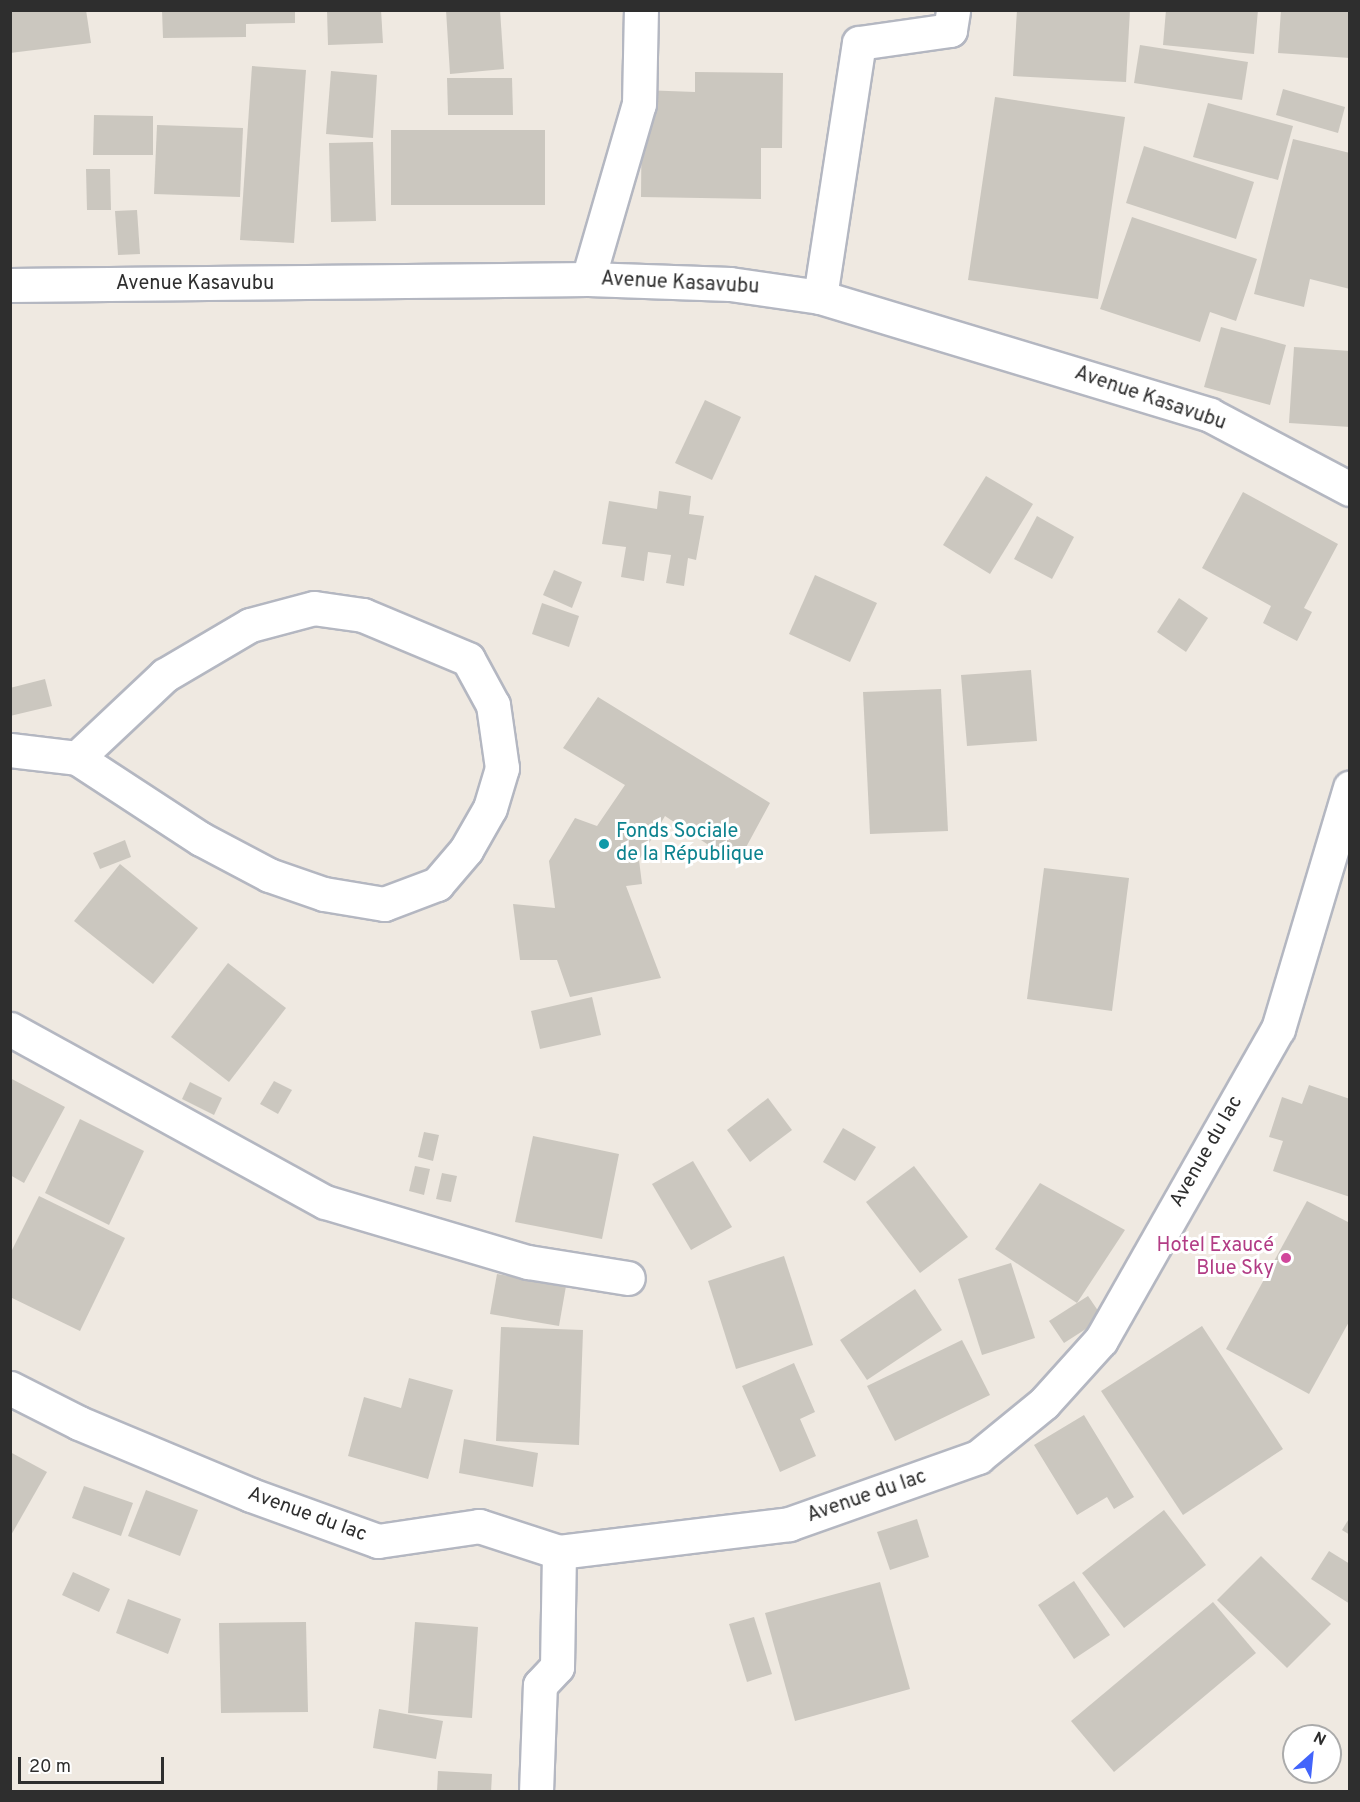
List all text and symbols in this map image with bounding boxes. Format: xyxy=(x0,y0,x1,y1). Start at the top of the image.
street label: Avenue Kasavubu xyxy=(600,268,760,300)
street label: Avenue Kasavubu xyxy=(116,272,274,296)
street label: Avenue Kasavubu xyxy=(1071,362,1229,436)
place label: Fonds Sociale de la République xyxy=(616,820,764,867)
marker: Fonds Sociale de la République xyxy=(597,837,611,851)
street label: Avenue du lac xyxy=(1165,1092,1249,1212)
place label: Hotel Exaucé Blue Sky xyxy=(1157,1234,1274,1281)
marker: Hotel Exaucé Blue Sky xyxy=(1279,1251,1293,1265)
street label: Avenue du lac xyxy=(804,1465,930,1529)
street label: Avenue du lac xyxy=(244,1482,370,1548)
north arrow xyxy=(1282,1724,1342,1784)
text: N xyxy=(1310,1728,1329,1751)
scale bar xyxy=(21,1745,166,1783)
text: 20 m xyxy=(29,1756,71,1779)

